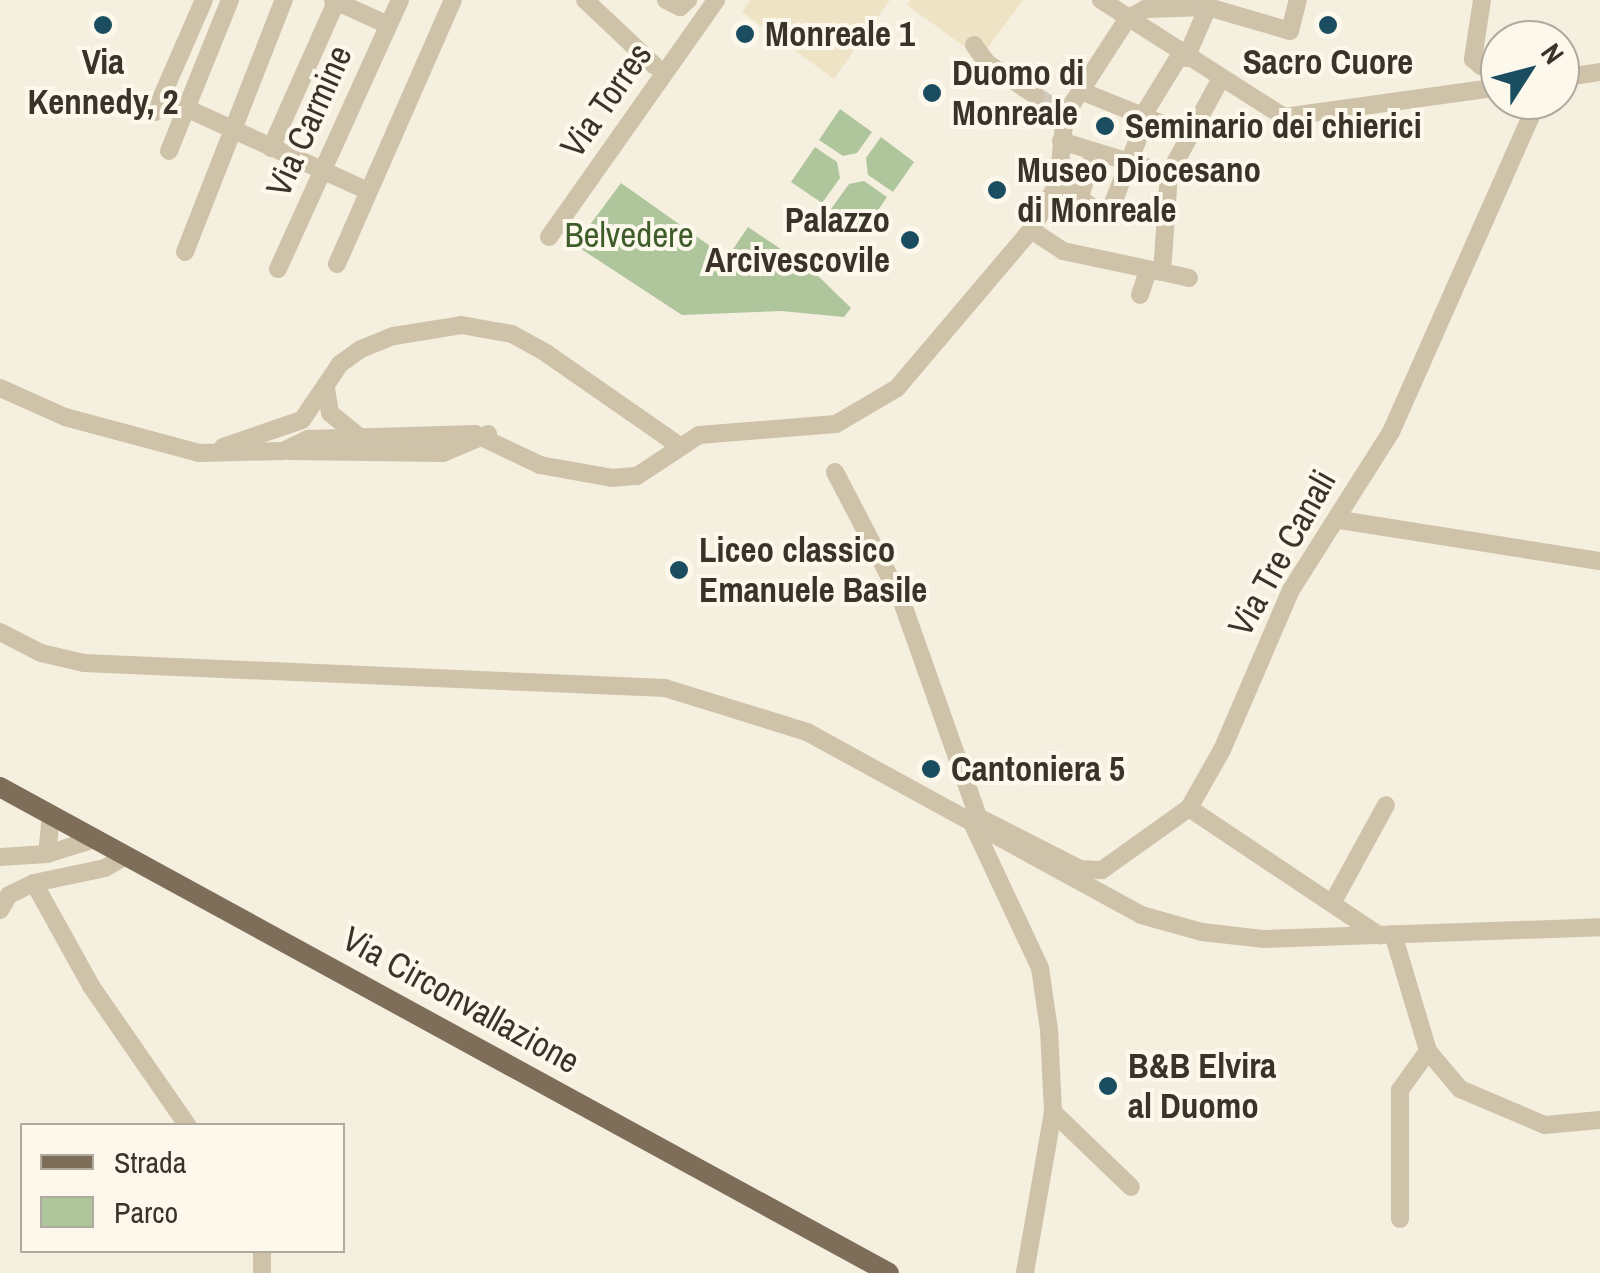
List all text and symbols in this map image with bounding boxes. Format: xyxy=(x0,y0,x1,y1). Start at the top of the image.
place label: Monreale 1 xyxy=(765,13,915,55)
marker: Via Kennedy, 2 xyxy=(92,14,114,36)
marker: Sacro Cuore xyxy=(1317,14,1339,36)
north arrow xyxy=(1480,20,1580,120)
marker: Monreale 1 xyxy=(734,23,756,45)
street label: Via Torres xyxy=(551,35,661,165)
text: N xyxy=(1532,36,1573,71)
street label: Via Carmine xyxy=(257,39,361,203)
place label: Via Kennedy, 2 xyxy=(27,41,179,123)
place label: Sacro Cuore xyxy=(1243,41,1413,83)
place label: Duomo di Monreale xyxy=(952,52,1084,134)
marker: Duomo di Monreale xyxy=(921,82,943,104)
place label: Seminario dei chierici xyxy=(1125,105,1422,147)
marker: Seminario dei chierici xyxy=(1094,115,1116,137)
place label: Museo Diocesano di Monreale xyxy=(1017,149,1261,231)
marker: Museo Diocesano di Monreale xyxy=(986,179,1008,201)
place label: Palazzo Arcivescovile xyxy=(705,199,890,281)
park label: Belvedere xyxy=(564,214,694,256)
marker: Palazzo Arcivescovile xyxy=(899,229,921,251)
street label: Via Tre Canali xyxy=(1219,463,1345,643)
place label: Liceo classico Emanuele Basile xyxy=(699,529,927,611)
marker: Liceo classico Emanuele Basile xyxy=(668,559,690,581)
place label: Cantoniera 5 xyxy=(951,748,1125,790)
marker: Cantoniera 5 xyxy=(920,758,942,780)
street label: Via Circonvallazione xyxy=(335,918,587,1082)
place label: B&B Elvira al Duomo xyxy=(1128,1045,1276,1127)
marker: B&B Elvira al Duomo xyxy=(1097,1075,1119,1097)
legend xyxy=(20,1123,345,1253)
text: Strada xyxy=(114,1142,186,1182)
text: Parco xyxy=(114,1192,178,1232)

